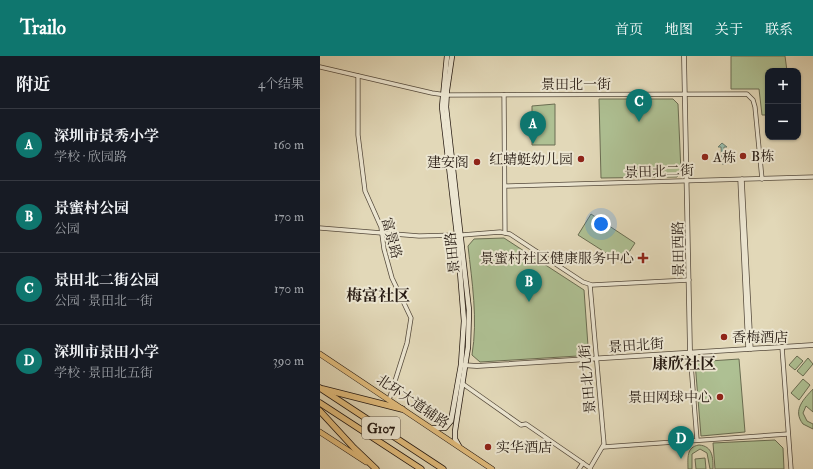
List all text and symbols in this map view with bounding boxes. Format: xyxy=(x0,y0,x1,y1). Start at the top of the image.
text: Trailo xyxy=(20,16,66,40)
text: 首页 xyxy=(615,21,643,38)
text: 地图 xyxy=(665,21,693,38)
text: 关于 xyxy=(715,21,743,38)
text: 联系 xyxy=(765,21,793,38)
map controls xyxy=(765,68,801,140)
button: + xyxy=(765,68,801,104)
text: 附近 xyxy=(16,74,50,95)
text: 4个结果 xyxy=(258,76,304,92)
street label: 景田北一街 xyxy=(541,76,611,93)
pin: C xyxy=(626,89,652,122)
button: − xyxy=(765,104,801,140)
pin: A xyxy=(520,111,546,144)
text: 深圳市景秀小学 xyxy=(54,127,159,146)
text: A xyxy=(25,137,33,153)
text: 160 m xyxy=(273,137,304,153)
place label: B栋 xyxy=(751,148,774,165)
text: 学校 · 欣园路 xyxy=(54,149,127,165)
place label: A栋 xyxy=(712,149,736,166)
place label: 红蜻蜓幼儿园 xyxy=(489,151,573,168)
marker: B栋 xyxy=(738,151,748,161)
marker: A栋 xyxy=(700,152,710,162)
place label: 建安阁 xyxy=(427,154,469,171)
marker: 红蜻蜓幼儿园 xyxy=(576,154,586,164)
marker: 建安阁 xyxy=(472,157,482,167)
street label: 景田北二街 xyxy=(624,162,694,181)
text: 景蜜村公园 xyxy=(54,199,129,218)
text: B xyxy=(25,209,33,225)
text: 170 m xyxy=(274,209,304,225)
your location xyxy=(591,214,611,234)
street label: 富景路 xyxy=(378,216,405,261)
text: 公园 xyxy=(54,221,80,237)
street label: 景田西路 xyxy=(670,221,687,277)
street label: 景田路 xyxy=(442,231,463,275)
place label: 景蜜村社区健康服务中心 xyxy=(480,250,634,267)
marker: 景蜜村社区健康服务中心 xyxy=(637,252,649,264)
pin: B xyxy=(516,269,542,302)
text: 景田北二街公园 xyxy=(54,271,159,290)
text: C xyxy=(24,281,34,297)
text: 170 m xyxy=(274,281,304,297)
district label: 梅富社区 xyxy=(346,286,410,306)
text: 公园 · 景田北一街 xyxy=(54,293,153,309)
place label: 香梅酒店 xyxy=(732,329,788,346)
marker: 香梅酒店 xyxy=(719,332,729,342)
street label: 景田北街 xyxy=(608,335,665,356)
text: 深圳市景田小学 xyxy=(54,343,159,362)
street label: 景田北九街 xyxy=(576,343,599,415)
text: D xyxy=(24,353,34,369)
text: 390 m xyxy=(273,353,304,369)
district label: 康欣社区 xyxy=(652,354,716,374)
text: 学校 · 景田北五街 xyxy=(54,365,153,381)
street label: 北环大道辅路 xyxy=(373,371,452,432)
place label: 景田网球中心 xyxy=(628,389,712,406)
marker: 景田网球中心 xyxy=(715,392,725,402)
road number: G107 xyxy=(362,417,400,439)
pin: D xyxy=(668,426,694,459)
place label: 实华酒店 xyxy=(496,439,552,456)
marker: 实华酒店 xyxy=(483,442,493,452)

